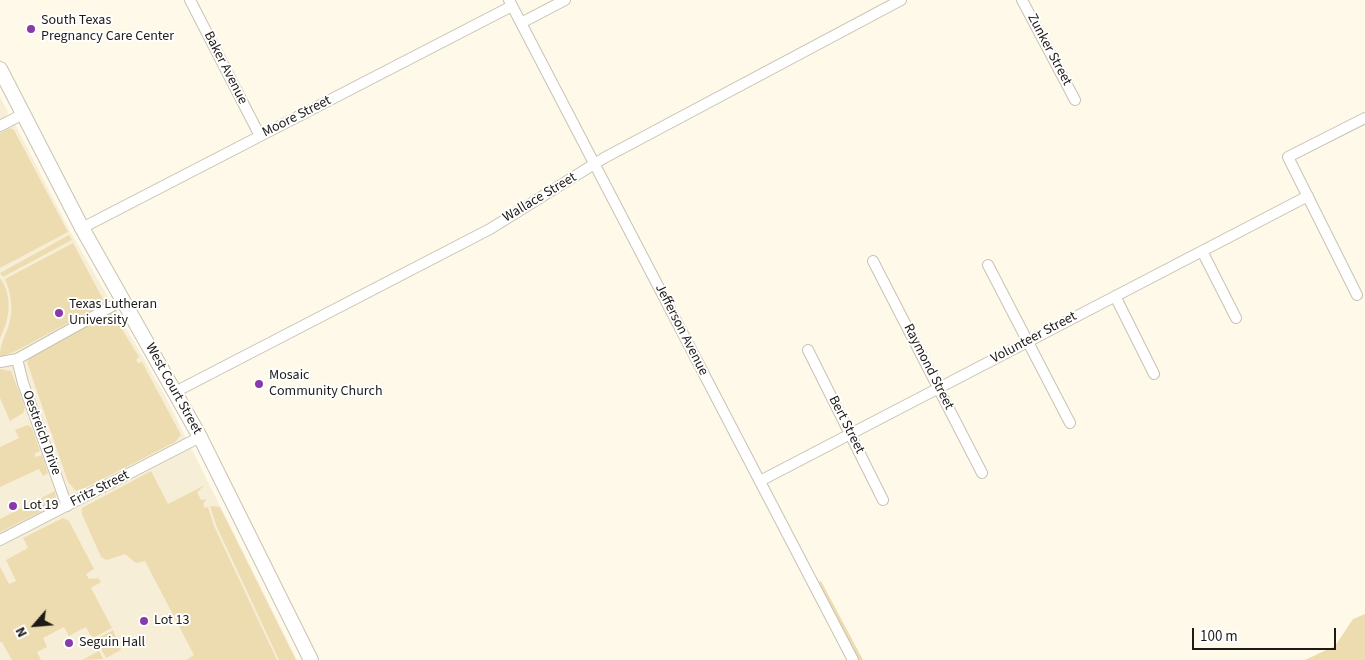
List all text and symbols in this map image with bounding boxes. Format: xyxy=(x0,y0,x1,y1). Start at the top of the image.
street label: Zunker Street xyxy=(1023,11,1075,89)
place label: South Texas Pregnancy Care Center xyxy=(41,13,174,46)
marker: South Texas Pregnancy Care Center xyxy=(25,23,37,35)
street label: Baker Avenue xyxy=(199,29,251,107)
street label: Moore Street xyxy=(260,93,334,141)
street label: Wallace Street xyxy=(500,169,580,227)
street label: Jefferson Avenue xyxy=(651,281,711,379)
place label: Texas Lutheran University xyxy=(69,297,157,330)
marker: Texas Lutheran University xyxy=(53,307,65,319)
street label: Volunteer Street xyxy=(988,308,1080,368)
street label: Raymond Street xyxy=(899,321,957,413)
street label: West Court Street xyxy=(141,340,205,438)
place label: Mosaic Community Church xyxy=(269,368,383,401)
marker: Mosaic Community Church xyxy=(253,378,265,390)
street label: Oestreich Drive xyxy=(18,388,64,478)
street label: Bert Street xyxy=(824,393,868,457)
street label: Fritz Street xyxy=(68,467,132,511)
place label: Lot 19 xyxy=(23,498,58,514)
marker: Lot 19 xyxy=(7,500,19,512)
north arrow xyxy=(10,600,60,650)
place label: Lot 13 xyxy=(154,613,189,629)
marker: Lot 13 xyxy=(138,615,150,627)
scale bar xyxy=(1195,618,1339,650)
text: N xyxy=(11,623,33,640)
text: 100 m xyxy=(1200,626,1238,647)
place label: Seguin Hall xyxy=(79,635,145,651)
marker: Seguin Hall xyxy=(63,637,75,649)

